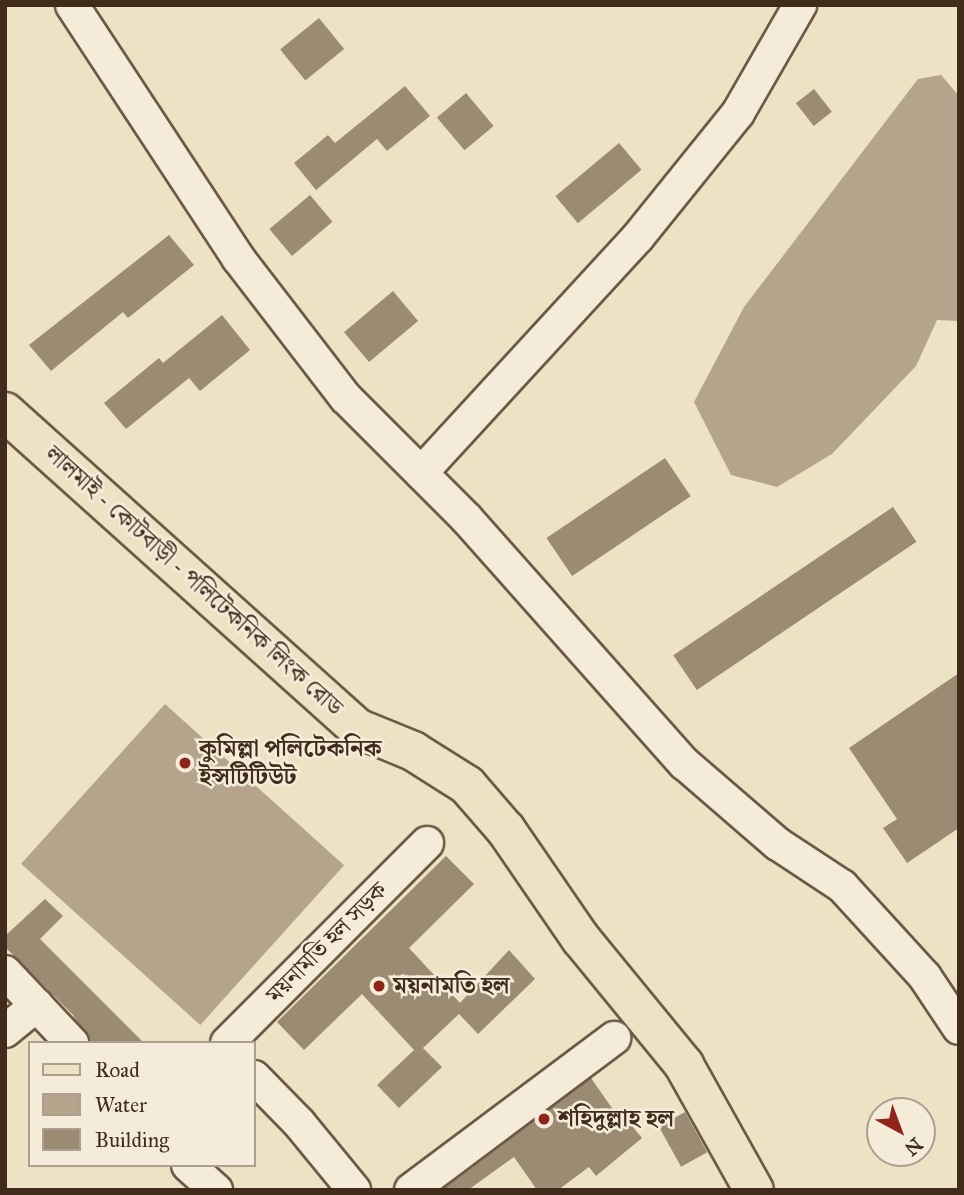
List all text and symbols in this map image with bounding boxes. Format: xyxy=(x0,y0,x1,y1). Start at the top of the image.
street label: লালমাই - কোটবাড়ী - পলিটেকনিক লিংক রোড xyxy=(40,440,348,722)
place label: কুমিল্লা পলিটেকনিক ইন্সটিটিউট xyxy=(199,735,382,791)
marker: কুমিল্লা পলিটেকনিক ইন্সটিটিউট xyxy=(177,755,193,771)
street label: ময়নামতি হল সড়ক xyxy=(260,876,394,1010)
place label: ময়নামতি হল xyxy=(393,972,509,1000)
marker: ময়নামতি হল xyxy=(371,978,387,994)
legend xyxy=(28,1041,256,1167)
text: Road xyxy=(95,1057,140,1083)
text: Water xyxy=(95,1092,147,1118)
north arrow xyxy=(866,1097,936,1167)
place label: শহিদুল্লাহ হল xyxy=(558,1105,674,1133)
marker: শহিদুল্লাহ হল xyxy=(536,1111,552,1127)
text: Building xyxy=(95,1127,169,1153)
text: N xyxy=(900,1133,927,1161)

